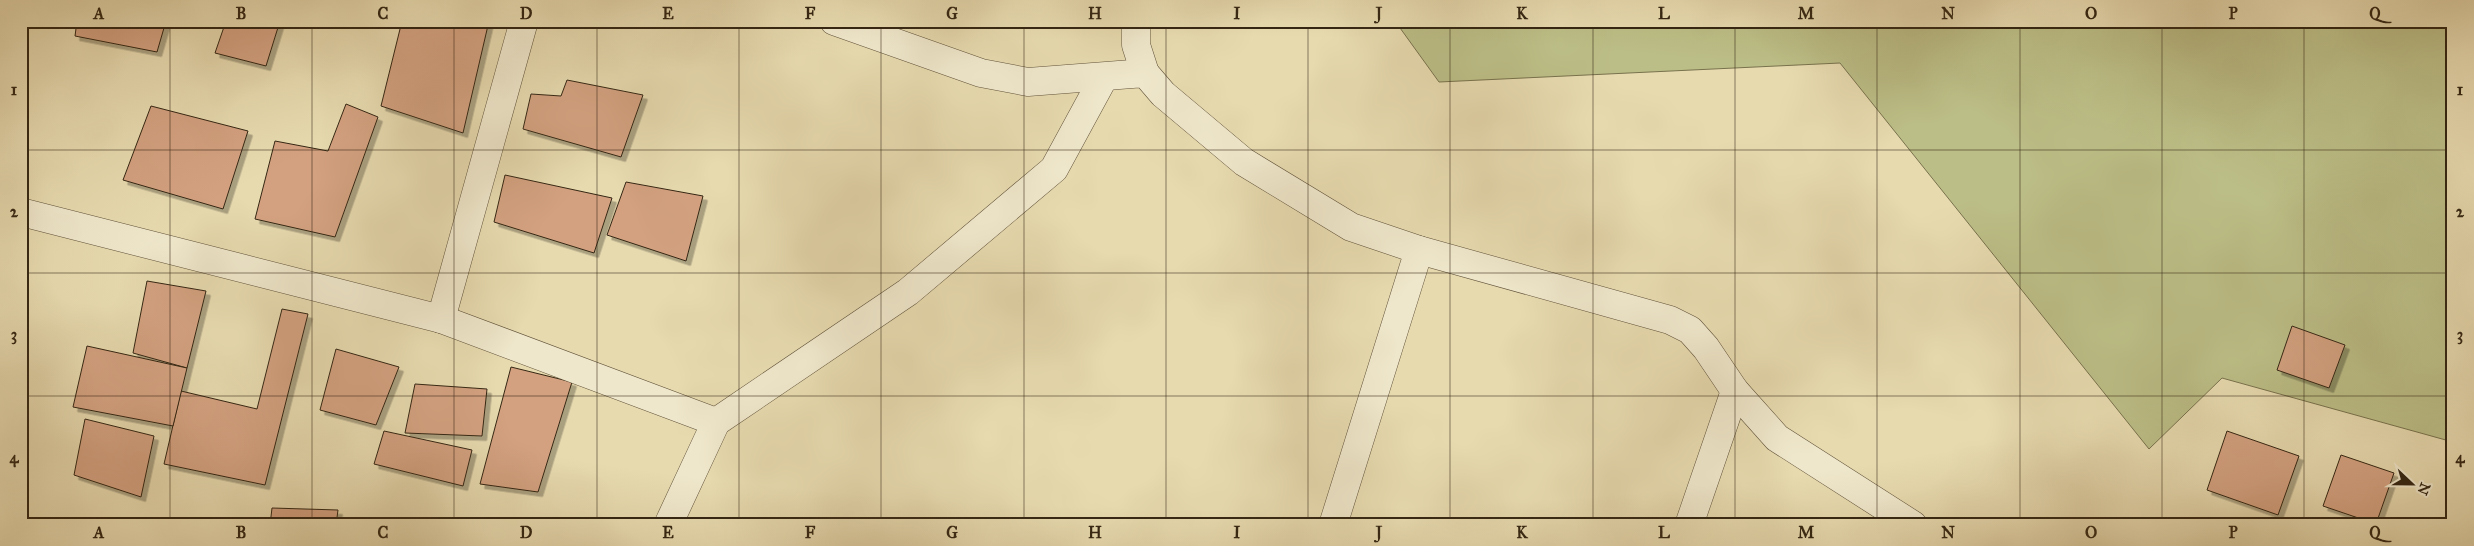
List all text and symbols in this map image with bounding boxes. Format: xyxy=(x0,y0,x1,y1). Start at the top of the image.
text: A xyxy=(93,4,105,23)
text: B xyxy=(236,4,246,23)
text: C xyxy=(378,4,389,23)
text: D xyxy=(520,4,533,23)
text: E xyxy=(662,4,674,23)
text: F xyxy=(805,4,816,23)
text: G xyxy=(946,4,958,23)
text: H xyxy=(1088,4,1102,23)
text: I xyxy=(1234,4,1241,23)
text: J xyxy=(1374,4,1383,24)
text: K xyxy=(1516,4,1528,23)
text: L xyxy=(1658,4,1670,23)
text: M xyxy=(1798,4,1815,23)
text: N xyxy=(1941,4,1955,23)
text: O xyxy=(2085,4,2097,23)
text: P xyxy=(2228,4,2238,23)
text: Q xyxy=(2369,4,2392,24)
text: 1 xyxy=(11,80,18,99)
text: 1 xyxy=(2457,80,2464,99)
text: 2 xyxy=(10,202,19,221)
text: 2 xyxy=(2456,202,2465,221)
text: 3 xyxy=(11,325,17,345)
text: 3 xyxy=(2457,325,2463,345)
text: 4 xyxy=(10,448,20,468)
text: 4 xyxy=(2456,448,2466,468)
north arrow xyxy=(2386,458,2436,508)
text: N xyxy=(2413,480,2434,497)
text: A xyxy=(93,523,105,542)
text: B xyxy=(236,523,246,542)
text: C xyxy=(378,523,389,542)
text: D xyxy=(520,523,533,542)
text: E xyxy=(662,523,674,542)
text: F xyxy=(805,523,816,542)
text: G xyxy=(946,523,958,542)
text: H xyxy=(1088,523,1102,542)
text: I xyxy=(1234,523,1241,542)
text: J xyxy=(1374,523,1383,543)
text: K xyxy=(1516,523,1528,542)
text: L xyxy=(1658,523,1670,542)
text: M xyxy=(1798,523,1815,542)
text: N xyxy=(1941,523,1955,542)
text: O xyxy=(2085,523,2097,542)
text: P xyxy=(2228,523,2238,542)
text: Q xyxy=(2369,523,2392,543)

